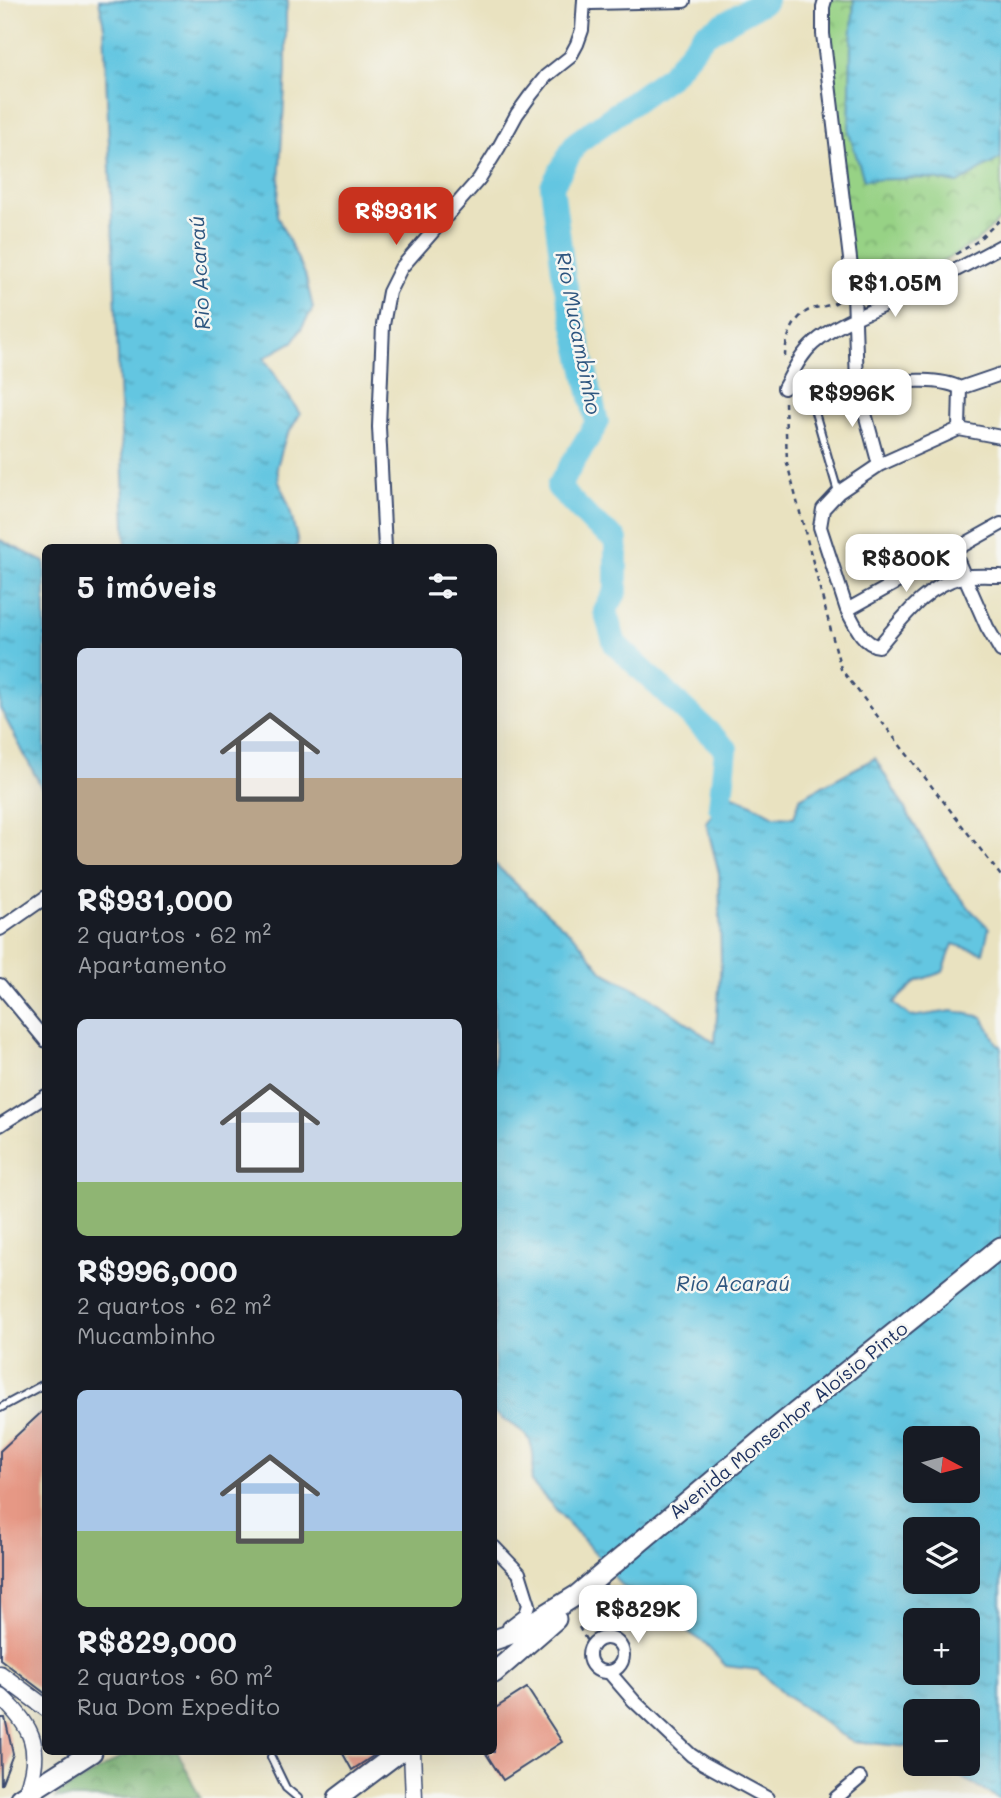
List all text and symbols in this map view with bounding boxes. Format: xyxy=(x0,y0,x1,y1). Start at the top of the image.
pin: R$931K xyxy=(339,188,453,247)
text: R$931K xyxy=(354,195,438,225)
water label: Rio Acaraú xyxy=(182,215,215,331)
water label: Rio Mucambinho xyxy=(550,249,608,416)
pin: R$1.05M xyxy=(830,260,960,319)
text: R$1.05M xyxy=(848,267,942,297)
pin: R$996K xyxy=(795,370,909,429)
text: R$996K xyxy=(809,377,895,407)
pin: R$800K xyxy=(849,534,963,594)
text: R$800K xyxy=(861,542,951,572)
text: 5 imóveis xyxy=(77,566,217,606)
icon: filters xyxy=(424,567,462,605)
icon: home xyxy=(207,694,333,820)
text: R$931,000 xyxy=(77,879,233,919)
text: 2 quartos · 62 m² xyxy=(77,919,271,949)
text: Apartamento xyxy=(77,949,227,979)
icon: home xyxy=(207,1065,333,1191)
text: R$996,000 xyxy=(77,1250,238,1290)
water label: Rio Acaraú xyxy=(676,1269,790,1296)
text: 2 quartos · 62 m² xyxy=(77,1290,271,1320)
street label: Avenida Monsenhor Aloísio Pinto xyxy=(663,1315,912,1524)
text: Mucambinho xyxy=(77,1320,215,1350)
north arrow xyxy=(903,1426,980,1503)
map controls xyxy=(903,1426,980,1776)
icon: home xyxy=(207,1436,333,1562)
button: layers xyxy=(903,1517,980,1594)
pin: R$829K xyxy=(581,1586,695,1645)
text: R$829K xyxy=(595,1593,681,1623)
button: + xyxy=(903,1608,980,1685)
text: R$829,000 xyxy=(77,1621,237,1661)
text: 2 quartos · 60 m² xyxy=(77,1661,273,1691)
text: Rua Dom Expedito xyxy=(77,1691,280,1721)
button: − xyxy=(903,1699,980,1776)

